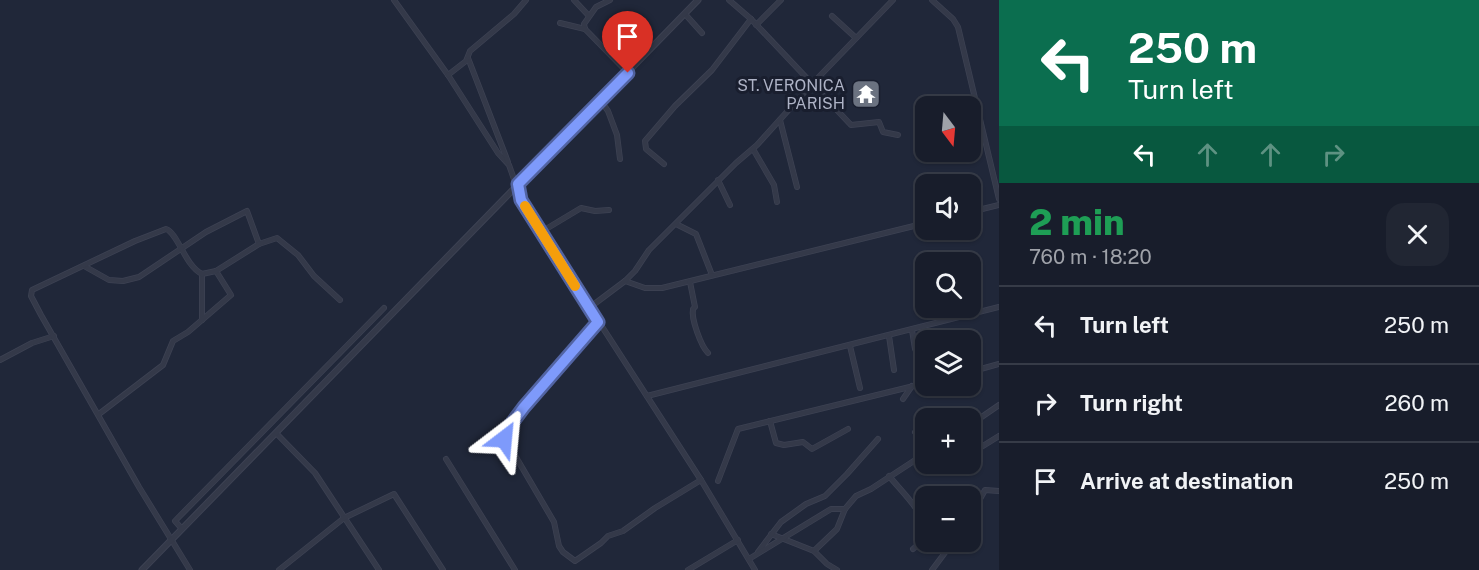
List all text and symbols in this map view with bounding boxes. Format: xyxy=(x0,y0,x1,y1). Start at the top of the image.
pin xyxy=(602,11,653,73)
icon: arrive xyxy=(611,20,644,53)
text: 250 m xyxy=(1128,23,1257,72)
icon: left xyxy=(1029,24,1107,102)
text: Turn left xyxy=(1128,73,1234,105)
place label: ST. VERONICA PARISH xyxy=(737,76,845,113)
temple icon: ST. VERONICA PARISH xyxy=(850,78,882,110)
north arrow xyxy=(915,96,981,162)
map controls xyxy=(915,96,981,552)
icon: left xyxy=(1128,138,1161,171)
icon: ahead xyxy=(1191,138,1224,171)
icon: ahead xyxy=(1254,138,1287,171)
icon: right xyxy=(1317,138,1350,171)
button: sound xyxy=(915,174,981,240)
text: 2 min xyxy=(1029,201,1125,243)
button: close xyxy=(1386,203,1449,266)
text: 760 m · 18:20 xyxy=(1029,245,1152,269)
button: search xyxy=(915,252,981,318)
icon: left xyxy=(1029,309,1062,342)
text: Turn left xyxy=(1080,312,1169,338)
text: 250 m xyxy=(1384,312,1449,338)
button: layers xyxy=(915,330,981,396)
icon: right xyxy=(1029,387,1062,420)
text: Turn right xyxy=(1080,390,1183,416)
text: 260 m xyxy=(1384,390,1449,416)
position arrow xyxy=(472,407,536,471)
button: + xyxy=(915,408,981,474)
icon: arrive xyxy=(1029,465,1062,498)
text: Arrive at destination xyxy=(1080,468,1293,494)
text: 250 m xyxy=(1384,468,1449,494)
button: − xyxy=(915,486,981,552)

